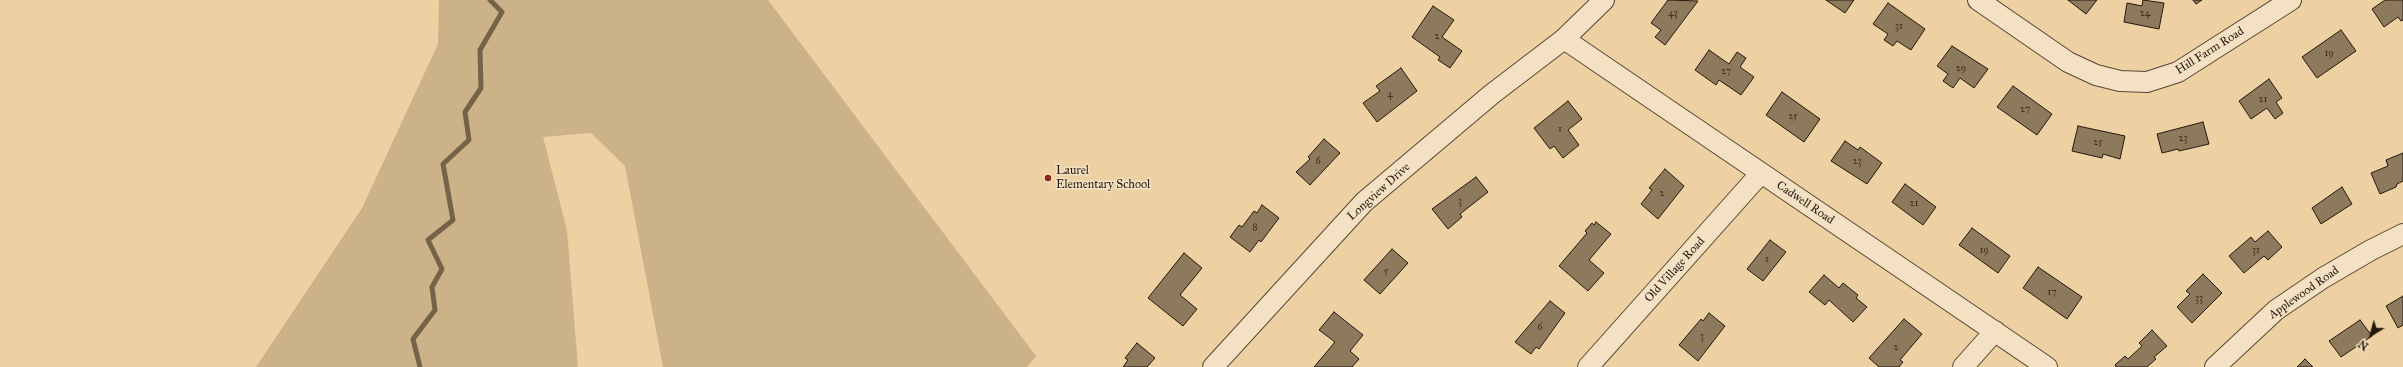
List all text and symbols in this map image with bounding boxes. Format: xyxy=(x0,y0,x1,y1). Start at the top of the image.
house number: 43 xyxy=(1668,8,1678,20)
house number: 24 xyxy=(2140,8,2150,20)
house number: 31 xyxy=(1895,21,1903,33)
street label: Hill Farm Road xyxy=(2173,24,2247,78)
house number: 2 xyxy=(1435,31,1439,43)
house number: 19 xyxy=(2324,48,2334,60)
house number: 29 xyxy=(1956,63,1966,75)
house number: 27 xyxy=(1721,66,1731,78)
house number: 4 xyxy=(1387,89,1393,101)
house number: 21 xyxy=(2259,94,2267,106)
house number: 27 xyxy=(2020,104,2030,116)
house number: 25 xyxy=(1788,111,1798,123)
house number: 1 xyxy=(1558,124,1562,136)
house number: 23 xyxy=(2179,133,2187,145)
house number: 25 xyxy=(2093,137,2103,149)
house number: 6 xyxy=(1315,156,1321,168)
house number: 23 xyxy=(1853,156,1861,168)
street label: Longview Drive xyxy=(1345,160,1413,224)
place label: Laurel Elementary School xyxy=(1056,164,1150,192)
marker: Laurel Elementary School xyxy=(1043,173,1053,183)
street label: Cadwell Road xyxy=(1773,178,1837,228)
house number: 2 xyxy=(1660,188,1664,200)
house number: 3 xyxy=(1458,196,1462,208)
house number: 21 xyxy=(1910,198,1918,210)
house number: 8 xyxy=(1252,222,1258,234)
street label: Old Village Road xyxy=(1642,234,1708,306)
house number: 19 xyxy=(1979,245,1989,257)
house number: 31 xyxy=(2252,245,2260,257)
house number: 1 xyxy=(1765,254,1769,266)
street label: Applewood Road xyxy=(2266,263,2342,323)
house number: 5 xyxy=(1384,266,1388,278)
house number: 17 xyxy=(2047,287,2057,299)
house number: 33 xyxy=(2195,293,2203,305)
north arrow xyxy=(2351,315,2391,355)
house number: 6 xyxy=(1537,322,1543,334)
house number: 3 xyxy=(1700,331,1704,343)
text: N xyxy=(2356,337,2371,353)
house number: 2 xyxy=(1894,342,1898,354)

